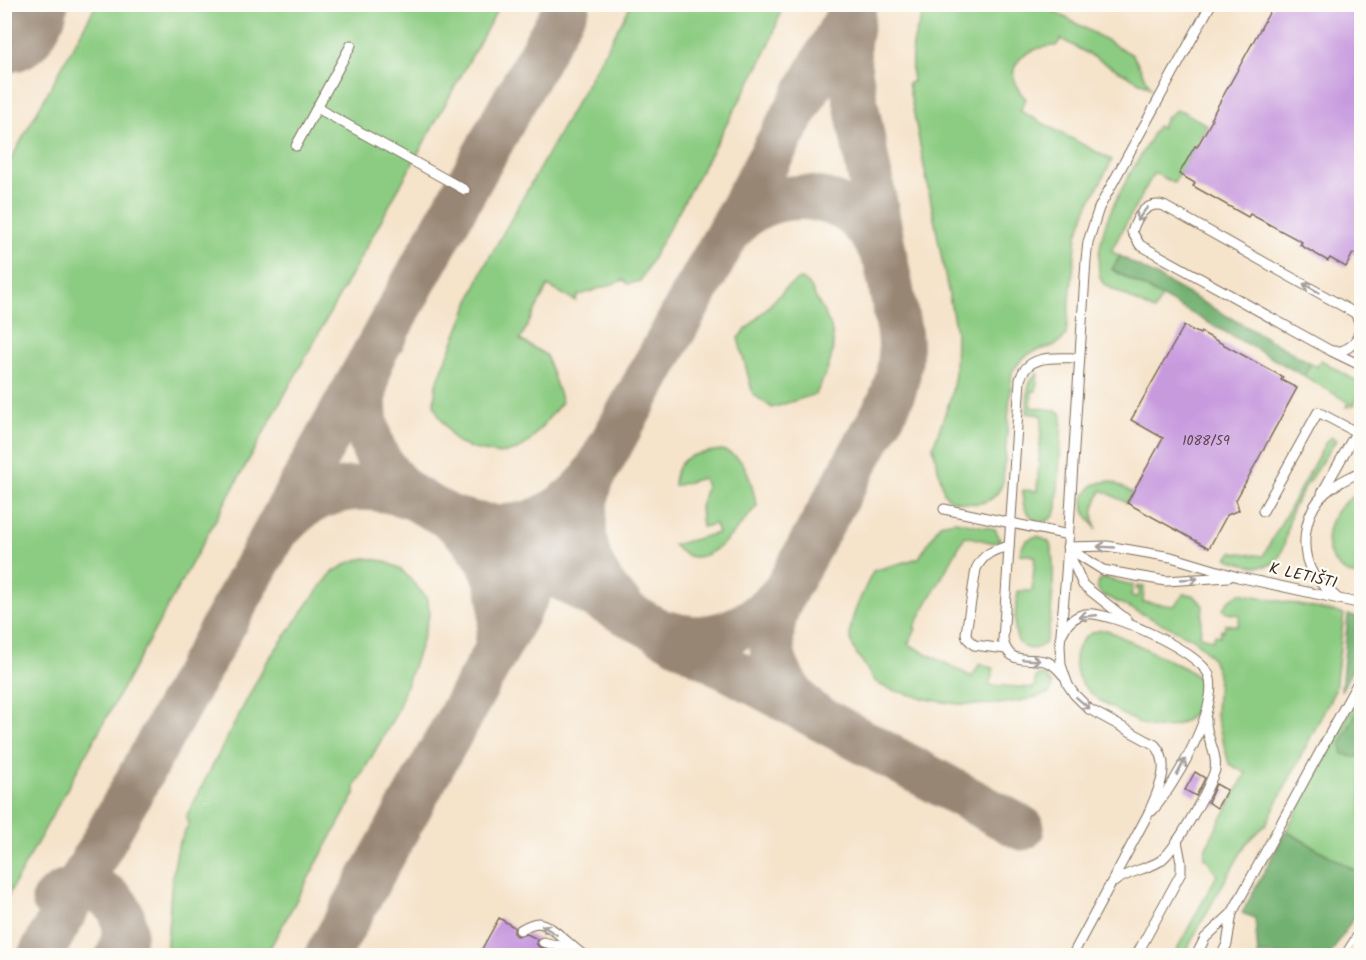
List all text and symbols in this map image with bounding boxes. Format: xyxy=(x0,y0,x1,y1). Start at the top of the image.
one-way arrow xyxy=(1136,206,1149,222)
one-way arrow xyxy=(1303,282,1320,294)
house number: 1088/59 xyxy=(1182,430,1230,452)
one-way arrow xyxy=(1097,541,1117,552)
street label: K LETIŠTI xyxy=(1266,556,1340,596)
one-way arrow xyxy=(1178,574,1198,585)
one-way arrow xyxy=(1079,611,1099,622)
one-way arrow xyxy=(1020,655,1040,666)
one-way arrow xyxy=(1076,696,1091,710)
one-way arrow xyxy=(1176,758,1187,776)
one-way arrow xyxy=(541,923,558,936)

